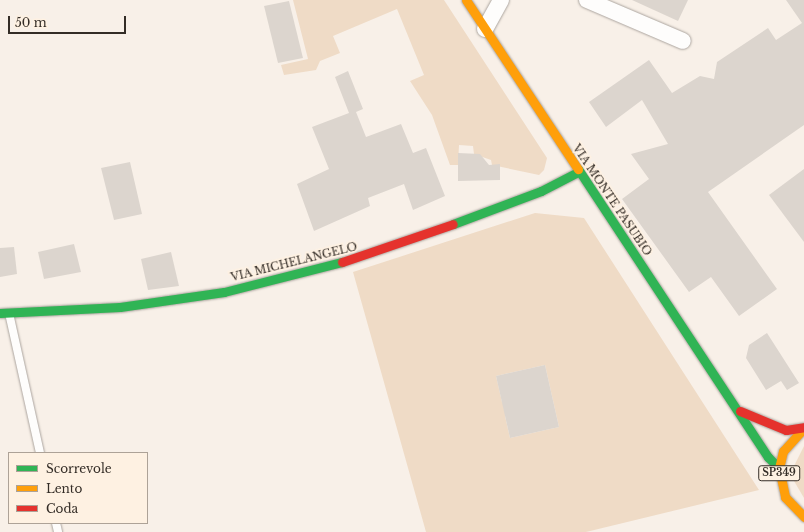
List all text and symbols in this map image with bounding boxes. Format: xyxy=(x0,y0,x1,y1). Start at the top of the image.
scale bar xyxy=(10,8,128,34)
text: 50 m xyxy=(15,15,47,30)
street label: VIA MONTE PASUBIO xyxy=(570,142,654,258)
street label: VIA MICHELANGELO xyxy=(229,240,359,284)
legend xyxy=(8,452,148,524)
text: Scorrevole xyxy=(46,461,112,476)
road number: SP349 xyxy=(758,465,800,481)
text: Lento xyxy=(46,481,82,496)
text: Coda xyxy=(46,501,78,516)

